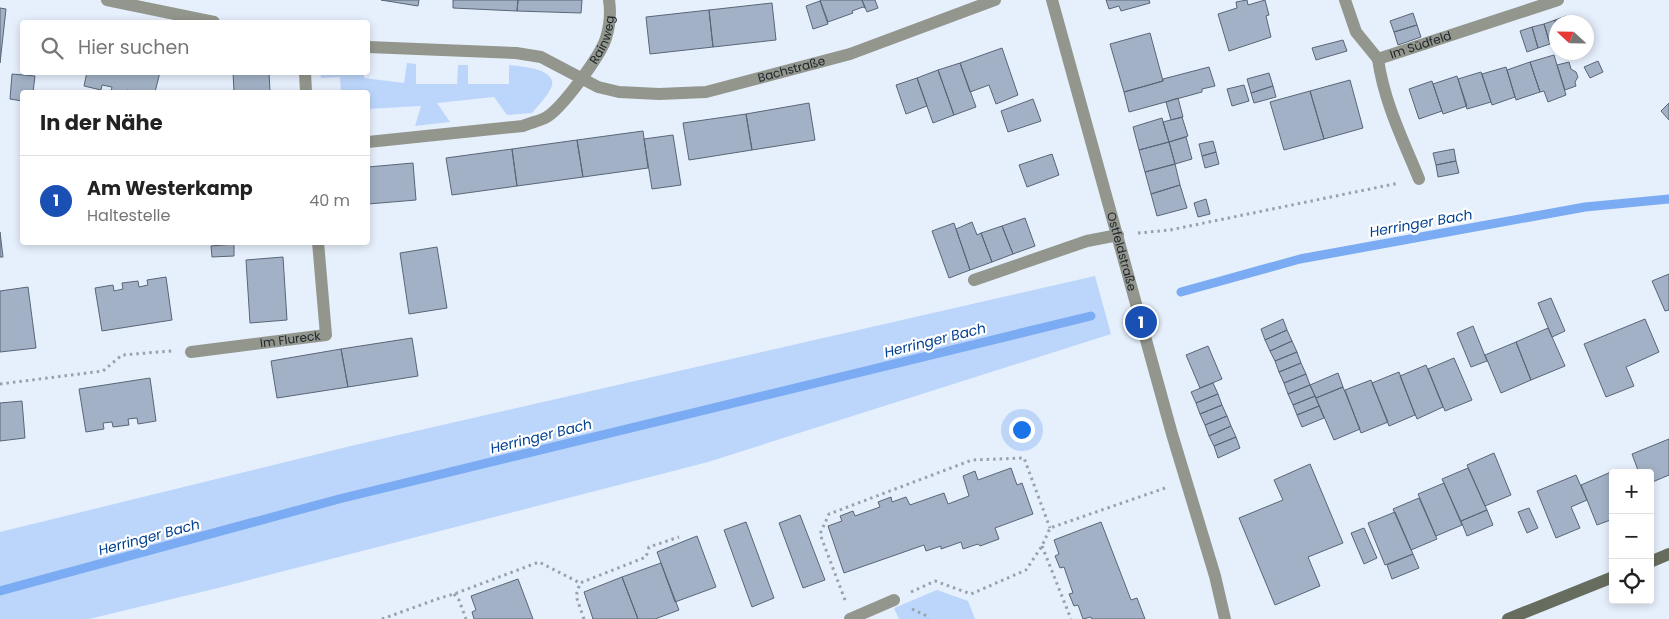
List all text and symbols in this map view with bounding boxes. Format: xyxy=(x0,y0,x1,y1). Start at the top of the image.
street label: Rainweg xyxy=(585,15,618,67)
north arrow xyxy=(1549,15,1594,60)
search box xyxy=(20,20,370,75)
street label: Im Südfeld xyxy=(1387,27,1453,63)
icon: search xyxy=(38,34,66,62)
text: Hier suchen xyxy=(78,34,189,61)
street label: Bachstraße xyxy=(756,52,827,86)
text: In der Nähe xyxy=(40,108,163,137)
text: Am Westerkamp xyxy=(87,175,253,202)
text: 1 xyxy=(53,189,59,212)
text: 40 m xyxy=(309,189,350,212)
text: Haltestelle xyxy=(87,204,170,227)
water label: Herringer Bach xyxy=(1368,204,1474,242)
street label: Ostfeldstraße xyxy=(1103,210,1141,293)
pin: 1 xyxy=(1125,303,1157,341)
water label: Herringer Bach xyxy=(882,318,988,362)
street label: Im Flureck xyxy=(259,327,322,351)
water label: Herringer Bach xyxy=(488,414,594,458)
your location xyxy=(1009,417,1035,443)
map controls xyxy=(1609,469,1654,604)
button: + xyxy=(1609,469,1654,514)
water label: Herringer Bach xyxy=(96,514,202,560)
button: − xyxy=(1609,514,1654,559)
button: locate xyxy=(1609,559,1654,604)

